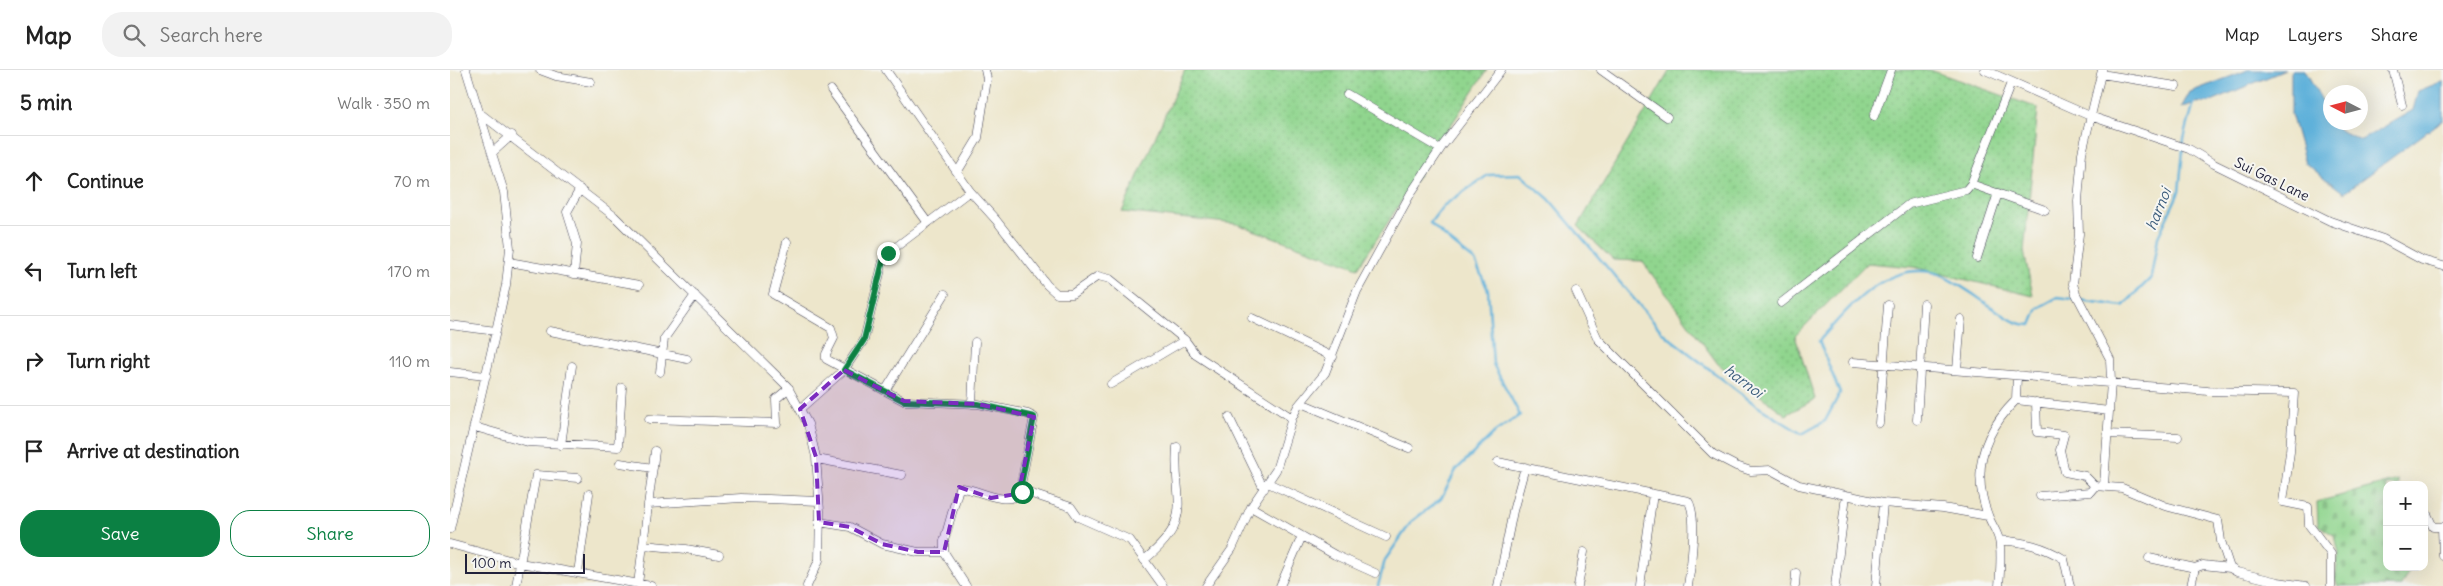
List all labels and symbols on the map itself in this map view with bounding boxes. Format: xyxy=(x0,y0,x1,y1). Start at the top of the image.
north arrow xyxy=(2323,85,2368,130)
street label: Sui Gas Lane xyxy=(2231,153,2313,205)
water label: harnoi xyxy=(2141,184,2176,233)
route end xyxy=(877,242,900,265)
water label: harnoi xyxy=(1721,360,1769,403)
route start xyxy=(1011,481,1034,504)
scale bar xyxy=(465,551,585,574)

